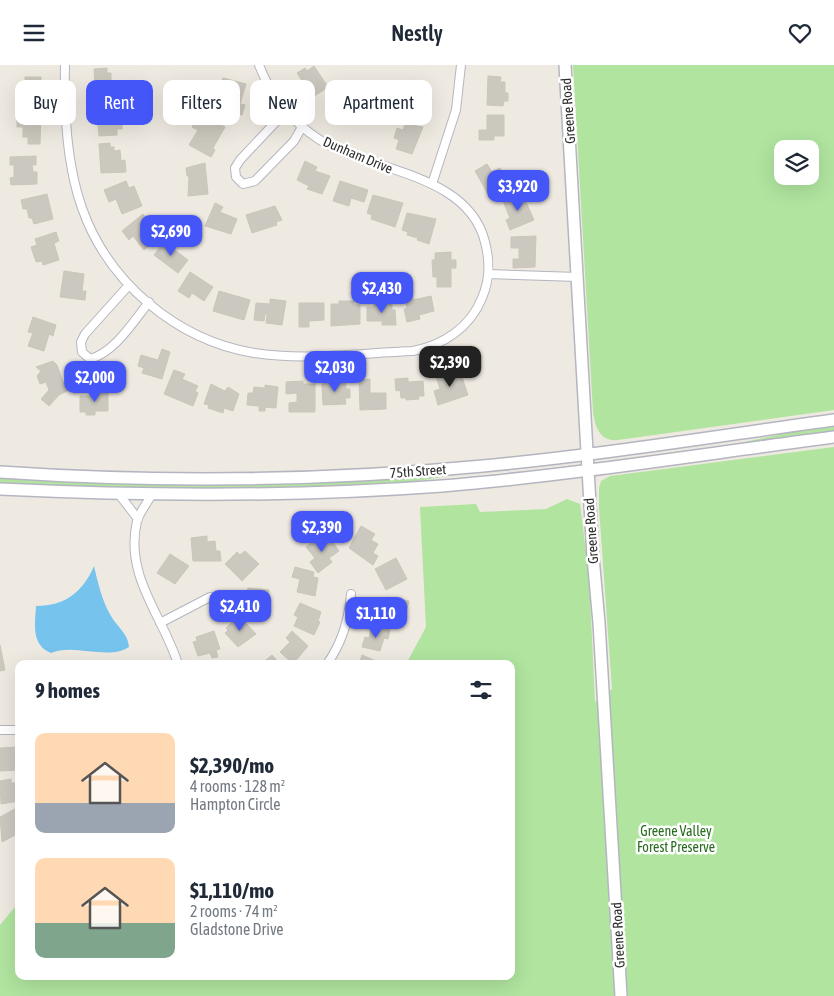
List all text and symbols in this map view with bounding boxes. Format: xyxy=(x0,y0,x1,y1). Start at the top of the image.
icon: menu xyxy=(20,19,48,47)
icon: heart xyxy=(786,19,814,47)
text: Nestly xyxy=(391,20,443,46)
street label: Greene Road xyxy=(558,78,578,144)
chip: Buy xyxy=(15,80,76,125)
chip: Rent xyxy=(86,80,153,125)
chip: Filters xyxy=(163,80,240,125)
chip: New xyxy=(250,80,315,125)
chip: Apartment xyxy=(325,80,432,125)
street label: Dunham Drive xyxy=(321,133,395,177)
map controls xyxy=(774,140,819,185)
button: layers xyxy=(774,140,819,185)
pin: $3,920 xyxy=(477,169,559,212)
text: $3,920 xyxy=(498,177,538,195)
pin: $2,690 xyxy=(130,215,212,257)
text: $2,690 xyxy=(151,222,191,240)
pin: $2,430 xyxy=(341,271,423,314)
text: $2,430 xyxy=(362,279,402,297)
pin: $2,390 xyxy=(409,345,491,388)
pin: $2,030 xyxy=(294,351,376,393)
text: $2,390 xyxy=(430,353,470,371)
text: $2,030 xyxy=(315,358,355,376)
pin: $2,000 xyxy=(54,361,136,403)
text: $2,000 xyxy=(75,368,115,386)
street label: 75th Street xyxy=(389,461,447,481)
street label: Greene Road xyxy=(581,498,601,564)
pin: $2,390 xyxy=(281,511,363,553)
text: $2,390 xyxy=(302,518,342,536)
pin: $2,410 xyxy=(199,589,281,632)
text: $2,410 xyxy=(220,597,260,615)
pin: $1,110 xyxy=(335,597,417,639)
text: $1,110 xyxy=(356,604,396,622)
icon: filters xyxy=(467,676,495,704)
text: 9 homes xyxy=(35,678,100,702)
icon: home xyxy=(75,753,135,813)
text: $2,390/mo xyxy=(190,753,274,777)
text: 4 rooms · 128 m² xyxy=(190,777,285,795)
text: Hampton Circle xyxy=(190,795,281,813)
park label: Greene Valley Forest Preserve xyxy=(637,823,715,855)
icon: home xyxy=(75,878,135,938)
text: $1,110/mo xyxy=(190,878,274,902)
text: 2 rooms · 74 m² xyxy=(190,902,278,920)
street label: Greene Road xyxy=(608,902,628,968)
text: Gladstone Drive xyxy=(190,920,284,938)

